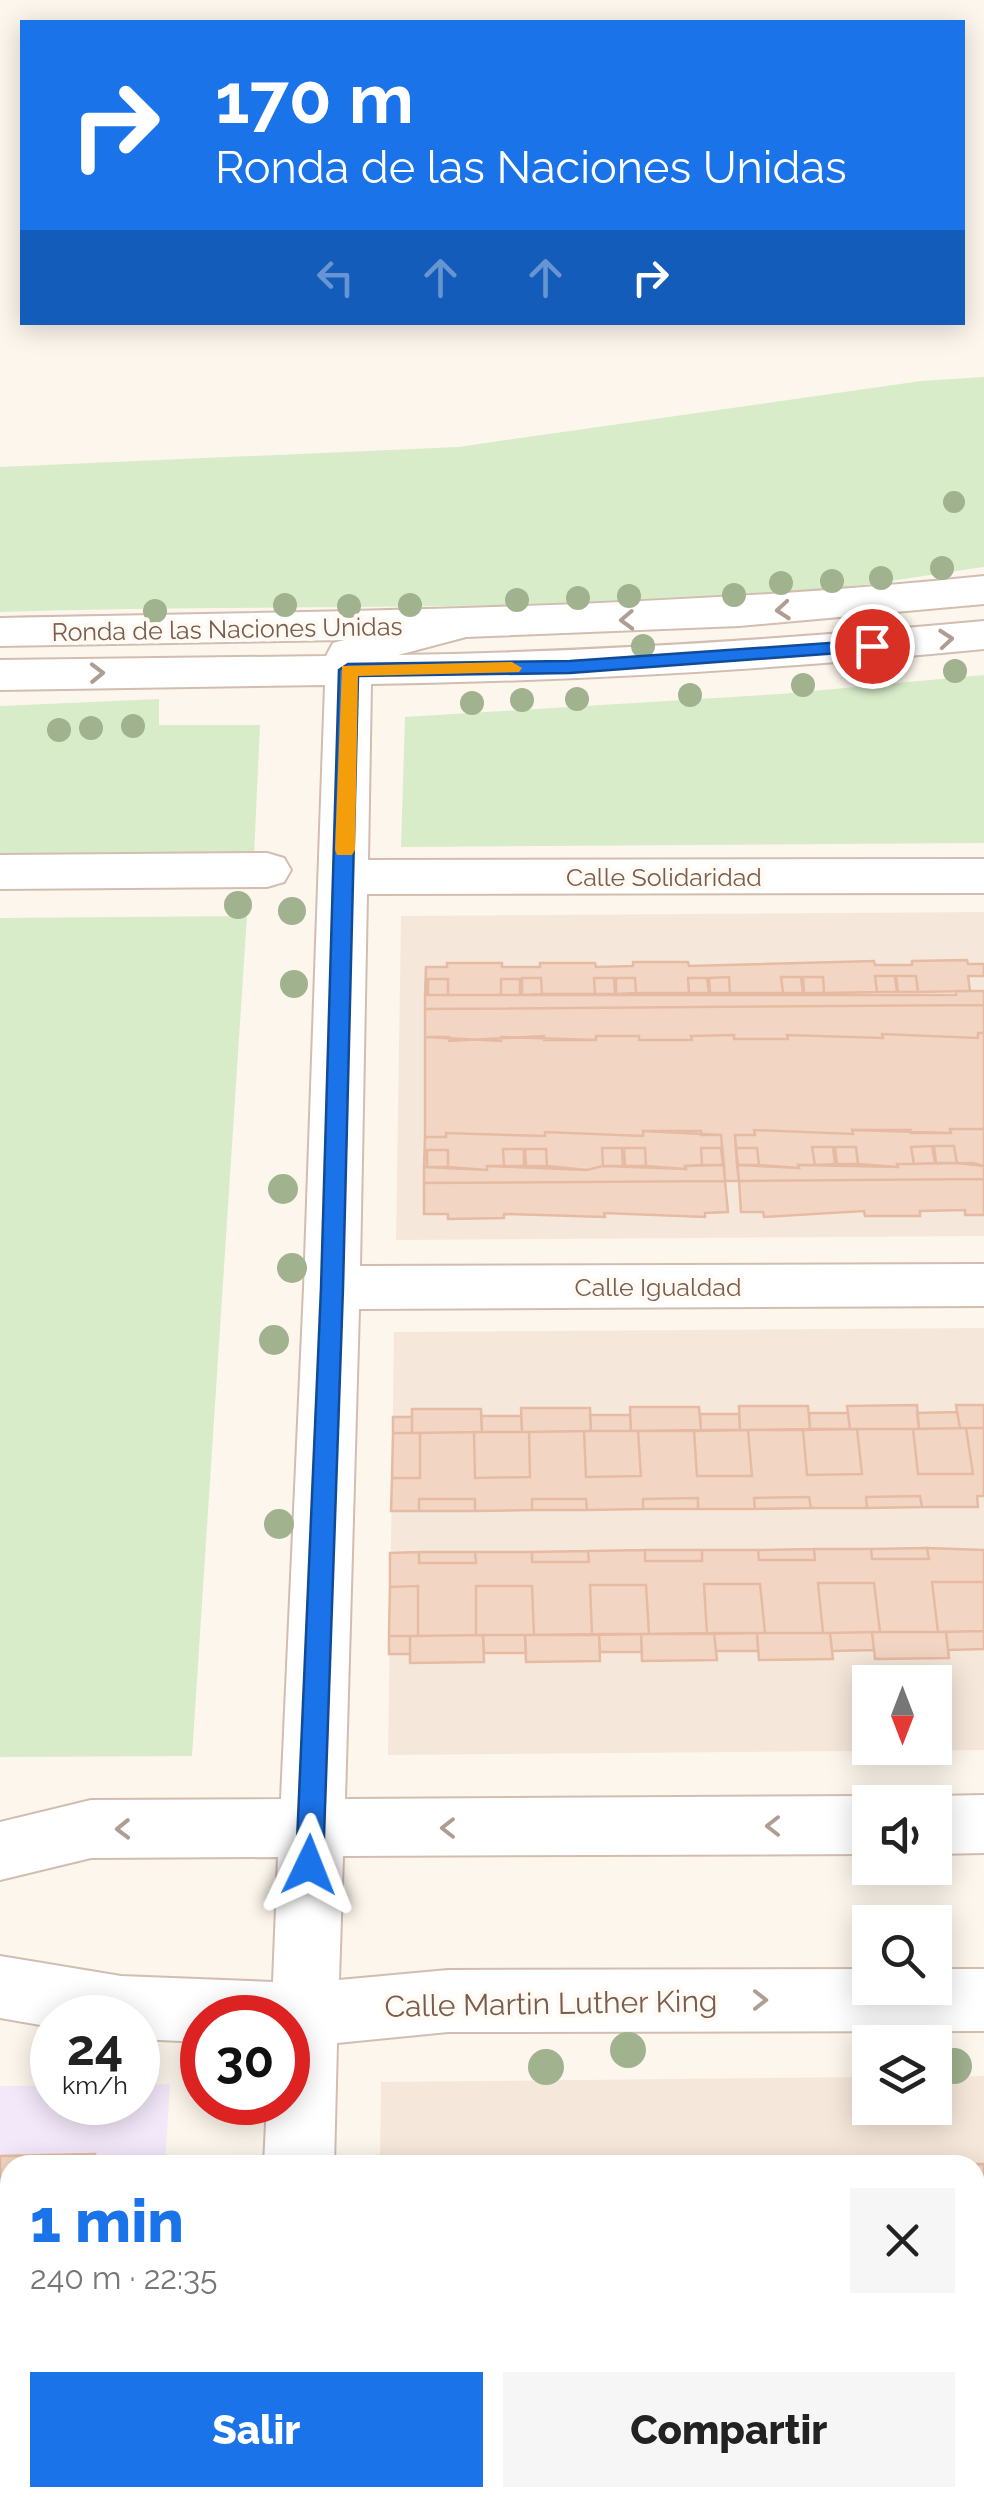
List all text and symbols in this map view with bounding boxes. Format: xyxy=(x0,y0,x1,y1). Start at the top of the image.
text: 170 m xyxy=(215,57,414,139)
icon: right xyxy=(50,60,180,190)
text: Ronda de las Naciones Unidas xyxy=(215,141,847,194)
icon: left xyxy=(308,250,363,305)
icon: ahead xyxy=(413,250,468,305)
icon: ahead xyxy=(518,250,573,305)
icon: right xyxy=(623,250,678,305)
one-way arrow xyxy=(774,599,790,620)
pin xyxy=(830,604,915,689)
one-way arrow xyxy=(619,609,635,630)
street label: Ronda de las Naciones Unidas xyxy=(51,611,403,647)
icon: arrive xyxy=(845,619,900,674)
one-way arrow xyxy=(939,629,955,650)
one-way arrow xyxy=(90,663,106,684)
street label: Calle Solidaridad xyxy=(566,862,762,892)
street label: Calle Igualdad xyxy=(575,1272,741,1302)
north arrow xyxy=(852,1665,952,1765)
map controls xyxy=(852,1665,952,2125)
button: sound xyxy=(852,1785,952,1885)
position arrow xyxy=(257,1813,361,1917)
one-way arrow xyxy=(764,1815,780,1837)
one-way arrow xyxy=(439,1817,454,1839)
one-way arrow xyxy=(114,1818,130,1840)
button: search xyxy=(852,1905,952,2005)
street label: Calle Martin Luther King xyxy=(384,1983,718,2024)
one-way arrow xyxy=(752,1989,768,2011)
speed limit sign: 30 xyxy=(180,1995,310,2125)
text: 24 xyxy=(67,2018,123,2077)
button: layers xyxy=(852,2025,952,2125)
text: km/h xyxy=(62,2070,128,2100)
text: 1 min xyxy=(30,2186,184,2256)
button: close xyxy=(850,2188,955,2293)
text: 240 m · 22:35 xyxy=(30,2259,218,2296)
button: Salir xyxy=(30,2372,483,2487)
button: Compartir xyxy=(503,2372,955,2487)

